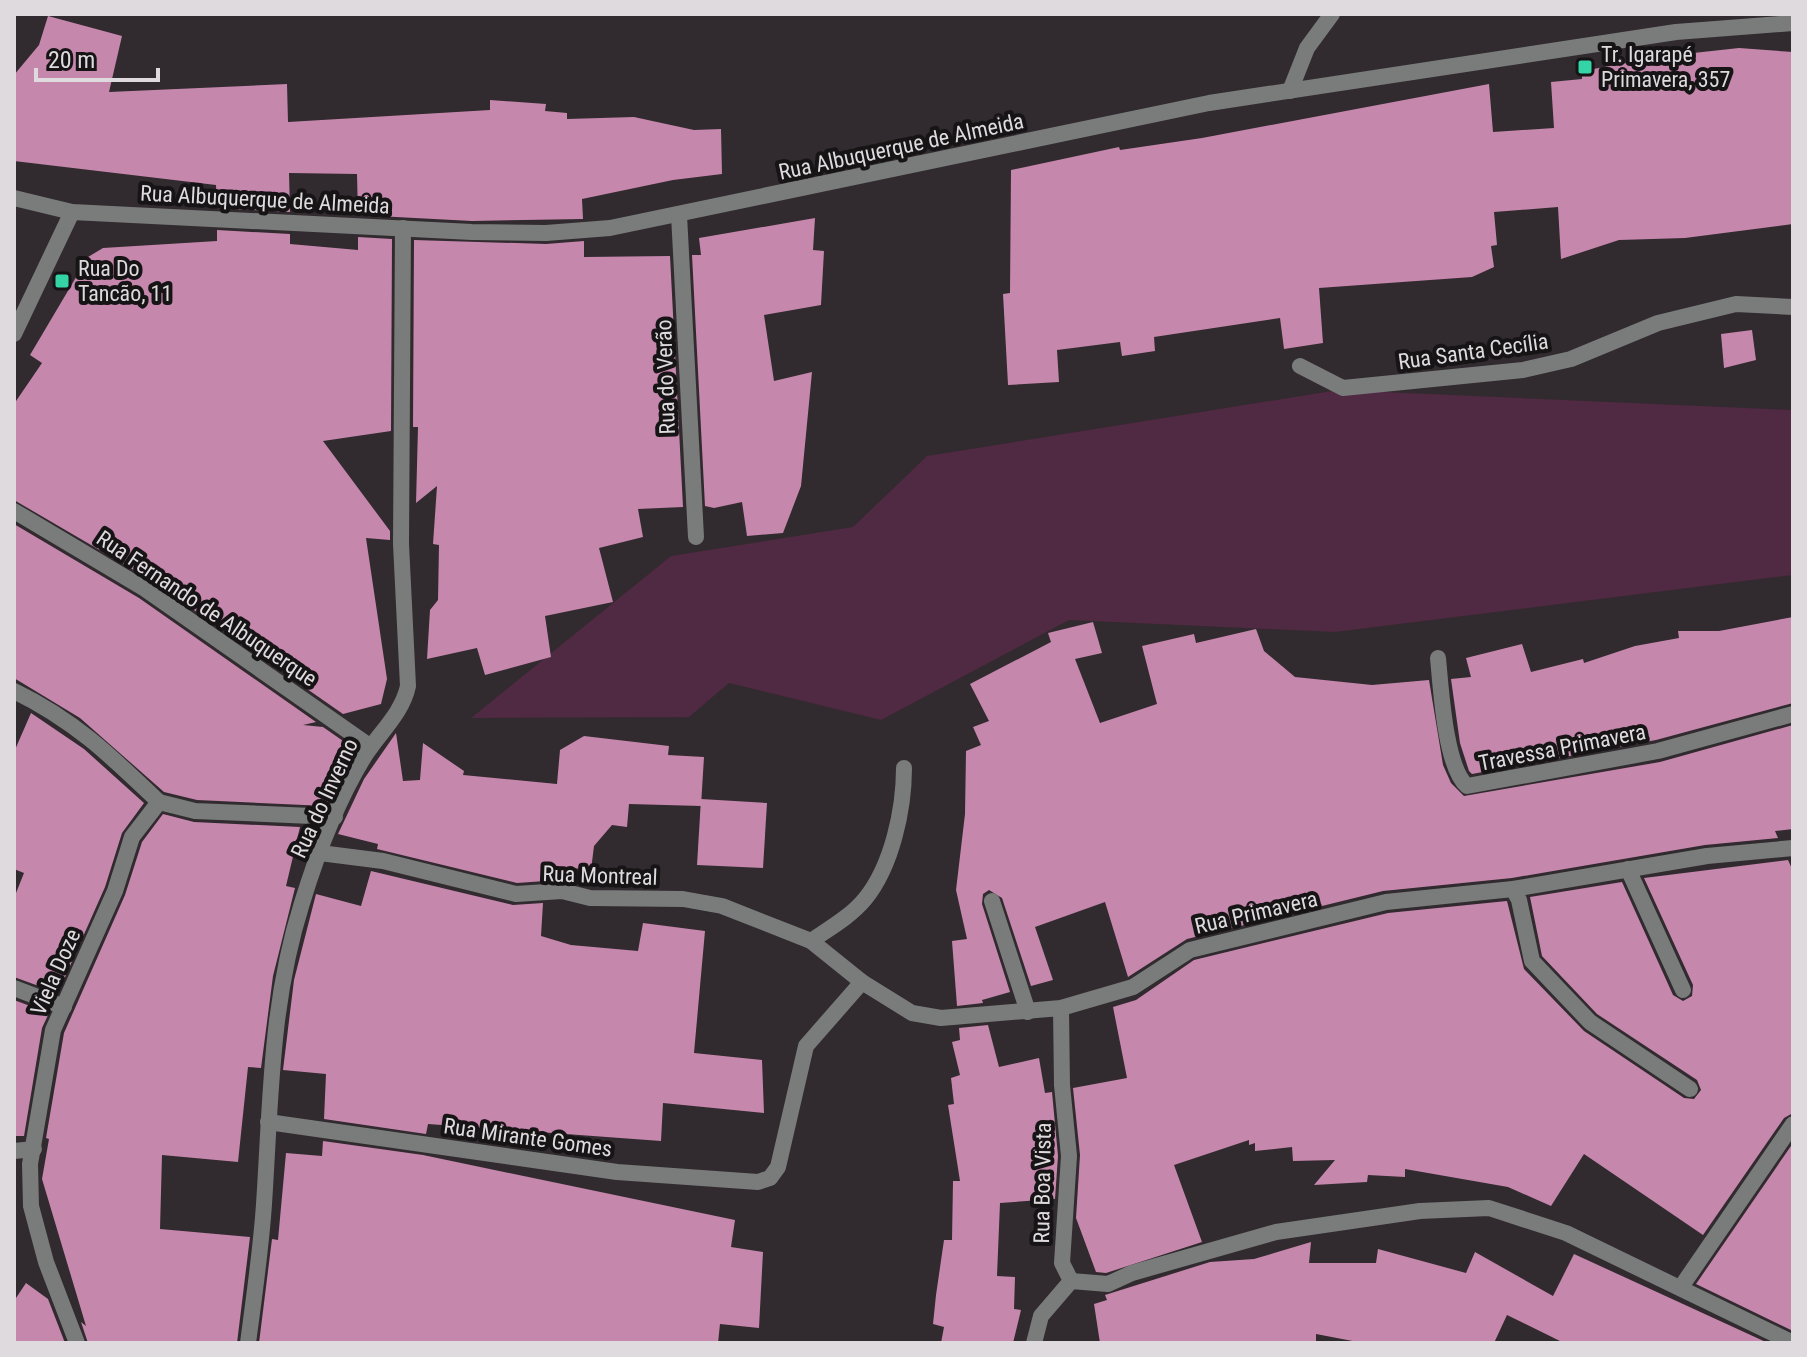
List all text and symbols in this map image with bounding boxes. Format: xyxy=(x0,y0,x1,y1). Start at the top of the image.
scale bar xyxy=(36,32,158,82)
place label: Tr. Igarapé Primavera, 357 xyxy=(1601,42,1730,92)
text: 20 m xyxy=(48,46,95,74)
marker: Tr. Igarapé Primavera, 357 xyxy=(1576,58,1594,76)
street label: Rua Albuquerque de Almeida xyxy=(776,108,1026,185)
street label: Rua Albuquerque de Almeida xyxy=(139,180,390,219)
place label: Rua Do Tancão, 11 xyxy=(78,256,172,306)
marker: Rua Do Tancão, 11 xyxy=(53,272,71,290)
street label: Rua do Verão xyxy=(651,319,680,435)
street label: Rua Santa Cecília xyxy=(1396,329,1550,374)
street label: Rua Fernando de Albuquerque xyxy=(92,525,322,691)
street label: Travessa Primavera xyxy=(1476,719,1648,776)
street label: Rua do Inverno xyxy=(286,734,363,862)
street label: Rua Montreal xyxy=(542,861,658,890)
street label: Rua Primavera xyxy=(1192,886,1320,939)
street label: Viela Doze xyxy=(25,925,85,1019)
street label: Rua Mirante Gomes xyxy=(442,1113,614,1162)
street label: Rua Boa Vista xyxy=(1029,1122,1056,1244)

